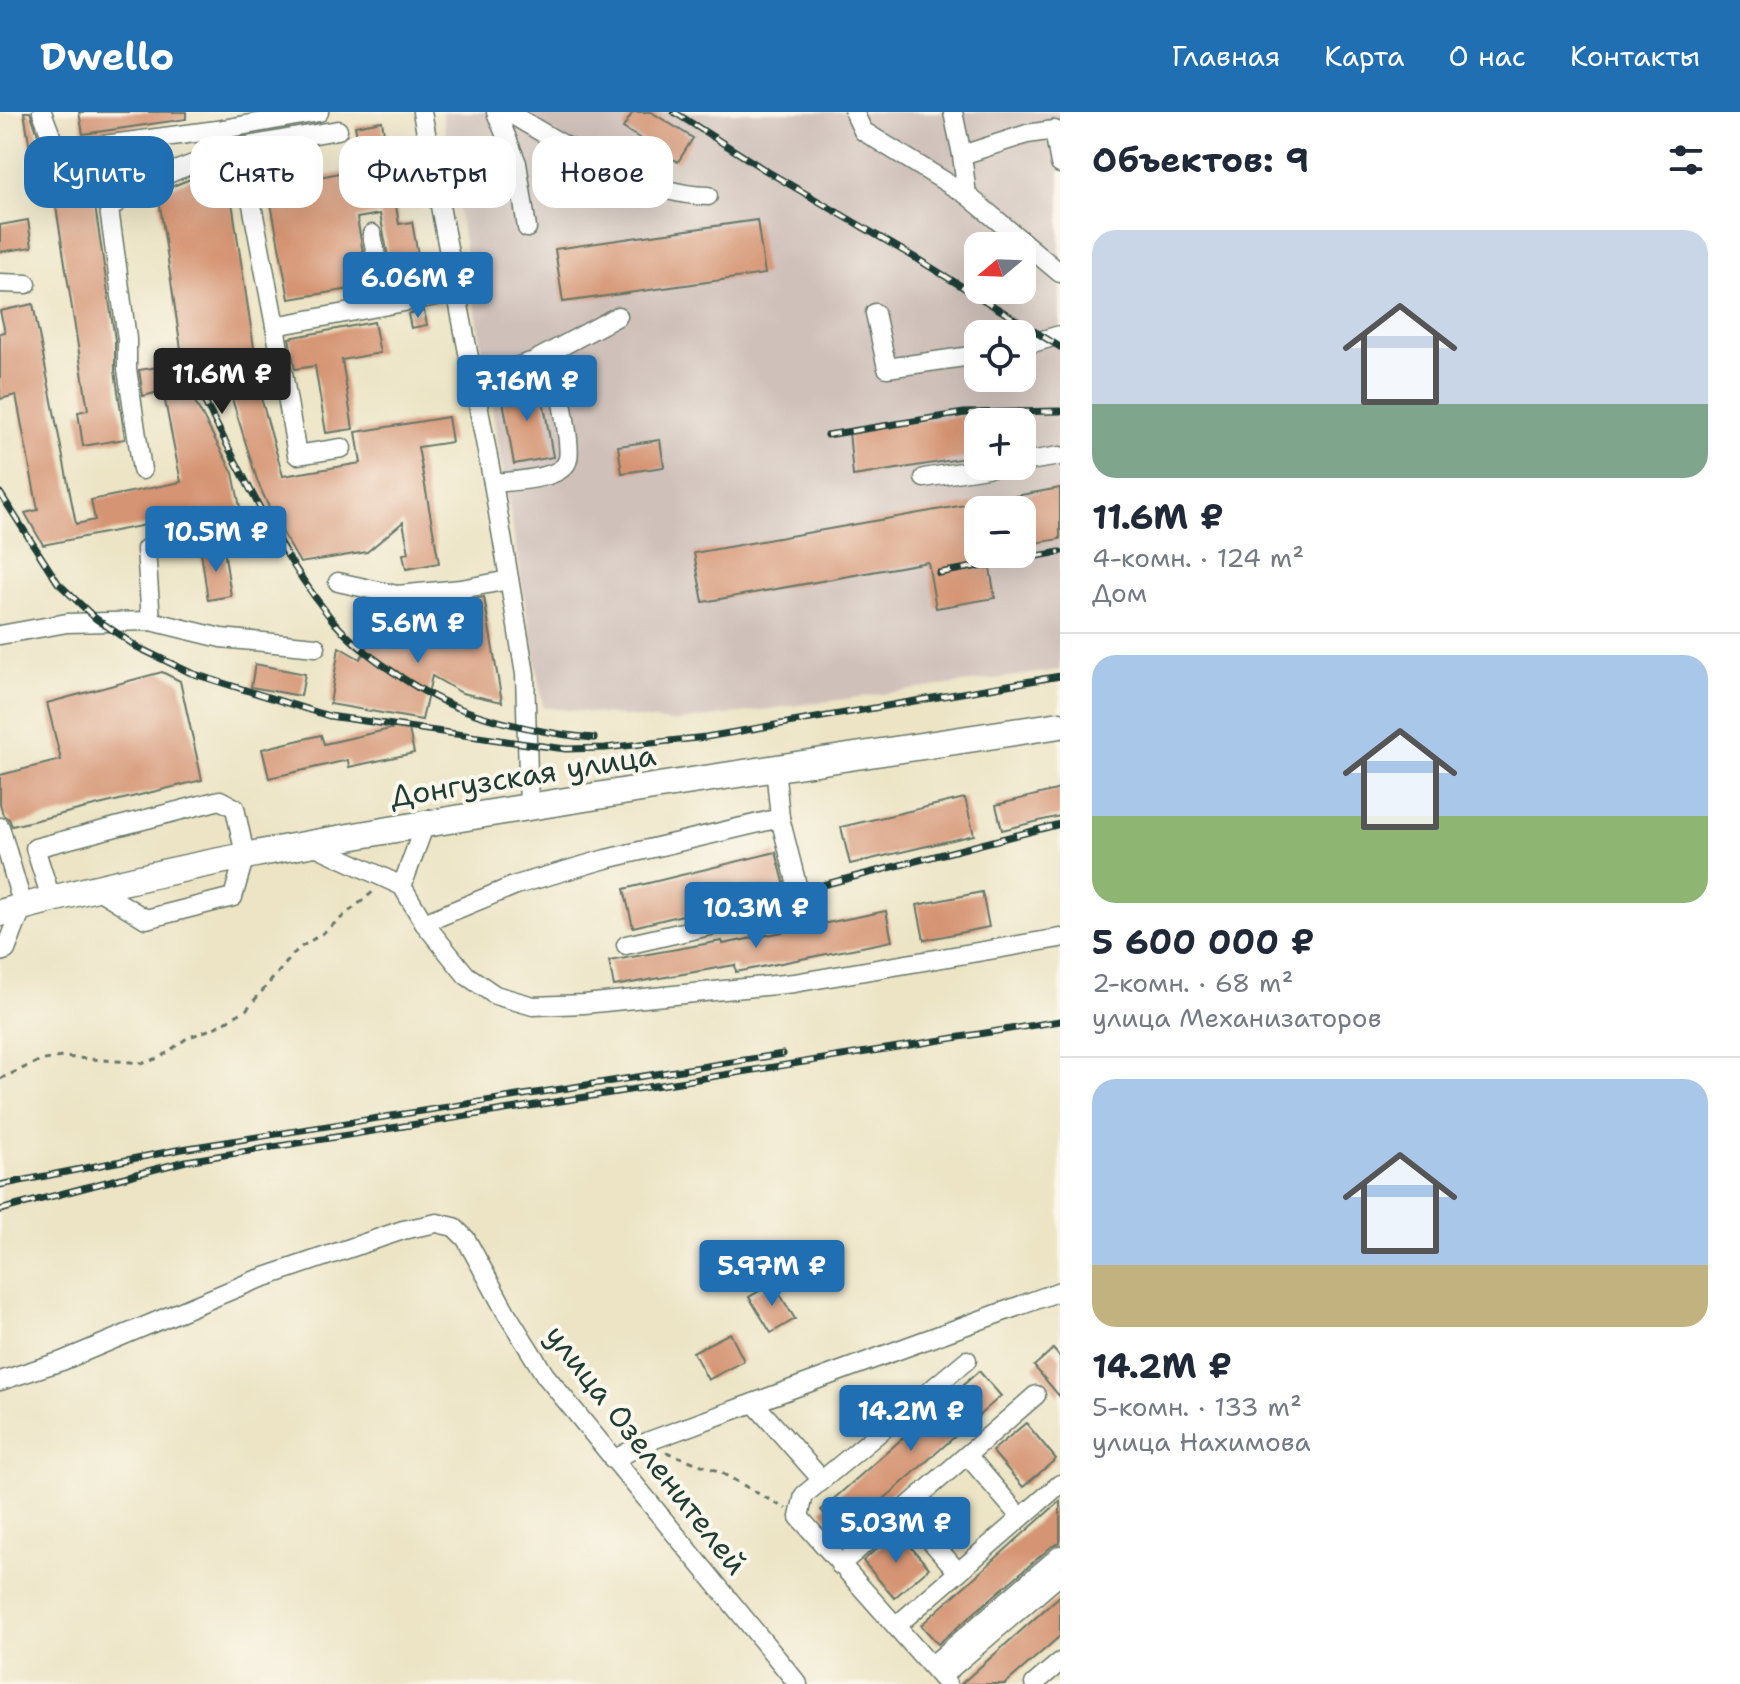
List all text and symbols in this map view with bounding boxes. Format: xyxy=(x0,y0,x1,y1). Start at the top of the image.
text: Dwello xyxy=(40,31,174,82)
text: Главная xyxy=(1172,37,1280,75)
text: Карта xyxy=(1324,37,1404,75)
text: О нас xyxy=(1448,37,1526,75)
text: Контакты xyxy=(1570,37,1700,75)
chip: Купить xyxy=(24,136,174,208)
chip: Снять xyxy=(190,136,323,208)
chip: Фильтры xyxy=(339,136,516,208)
chip: Новое xyxy=(532,136,673,208)
text: Объектов: 9 xyxy=(1092,137,1309,183)
icon: filters xyxy=(1664,138,1708,182)
north arrow xyxy=(964,232,1036,304)
map controls xyxy=(964,232,1036,568)
pin: 6.06M ₽ xyxy=(344,252,492,320)
text: 6.06M ₽ xyxy=(361,260,475,295)
icon: home xyxy=(1328,282,1472,426)
button: locate xyxy=(964,320,1036,392)
pin: 11.6M ₽ xyxy=(148,348,296,416)
pin: 7.16M ₽ xyxy=(453,355,601,423)
text: 11.6M ₽ xyxy=(172,356,272,391)
text: 7.16M ₽ xyxy=(475,363,579,398)
button: + xyxy=(964,408,1036,480)
text: 11.6M ₽ xyxy=(1092,494,1224,540)
button: − xyxy=(964,496,1036,568)
pin: 10.5M ₽ xyxy=(142,506,290,574)
text: 10.5M ₽ xyxy=(163,514,269,549)
text: 4-комн. · 124 m² xyxy=(1092,540,1304,575)
text: Дом xyxy=(1092,575,1147,610)
pin: 5.6M ₽ xyxy=(353,597,483,665)
text: 5.6M ₽ xyxy=(371,605,465,640)
icon: home xyxy=(1328,707,1472,851)
street label: Донгузская улица xyxy=(387,734,659,817)
pin: 10.3M ₽ xyxy=(682,882,830,950)
text: 10.3M ₽ xyxy=(703,890,809,925)
text: 5 600 000 ₽ xyxy=(1092,919,1315,965)
text: 2-комн. · 68 m² xyxy=(1092,965,1293,1000)
text: улица Механизаторов xyxy=(1092,1000,1381,1035)
icon: home xyxy=(1328,1131,1472,1275)
pin: 5.97M ₽ xyxy=(698,1240,846,1308)
text: 5.97M ₽ xyxy=(717,1248,827,1283)
street label: улица Озеленителей xyxy=(536,1316,757,1583)
text: 14.2M ₽ xyxy=(1092,1343,1232,1389)
pin: 14.2M ₽ xyxy=(837,1385,985,1453)
text: 5-комн. · 133 m² xyxy=(1092,1389,1302,1424)
text: 14.2M ₽ xyxy=(857,1393,965,1428)
text: улица Нахимова xyxy=(1092,1424,1311,1459)
pin: 5.03M ₽ xyxy=(822,1497,970,1565)
text: 5.03M ₽ xyxy=(840,1505,952,1540)

